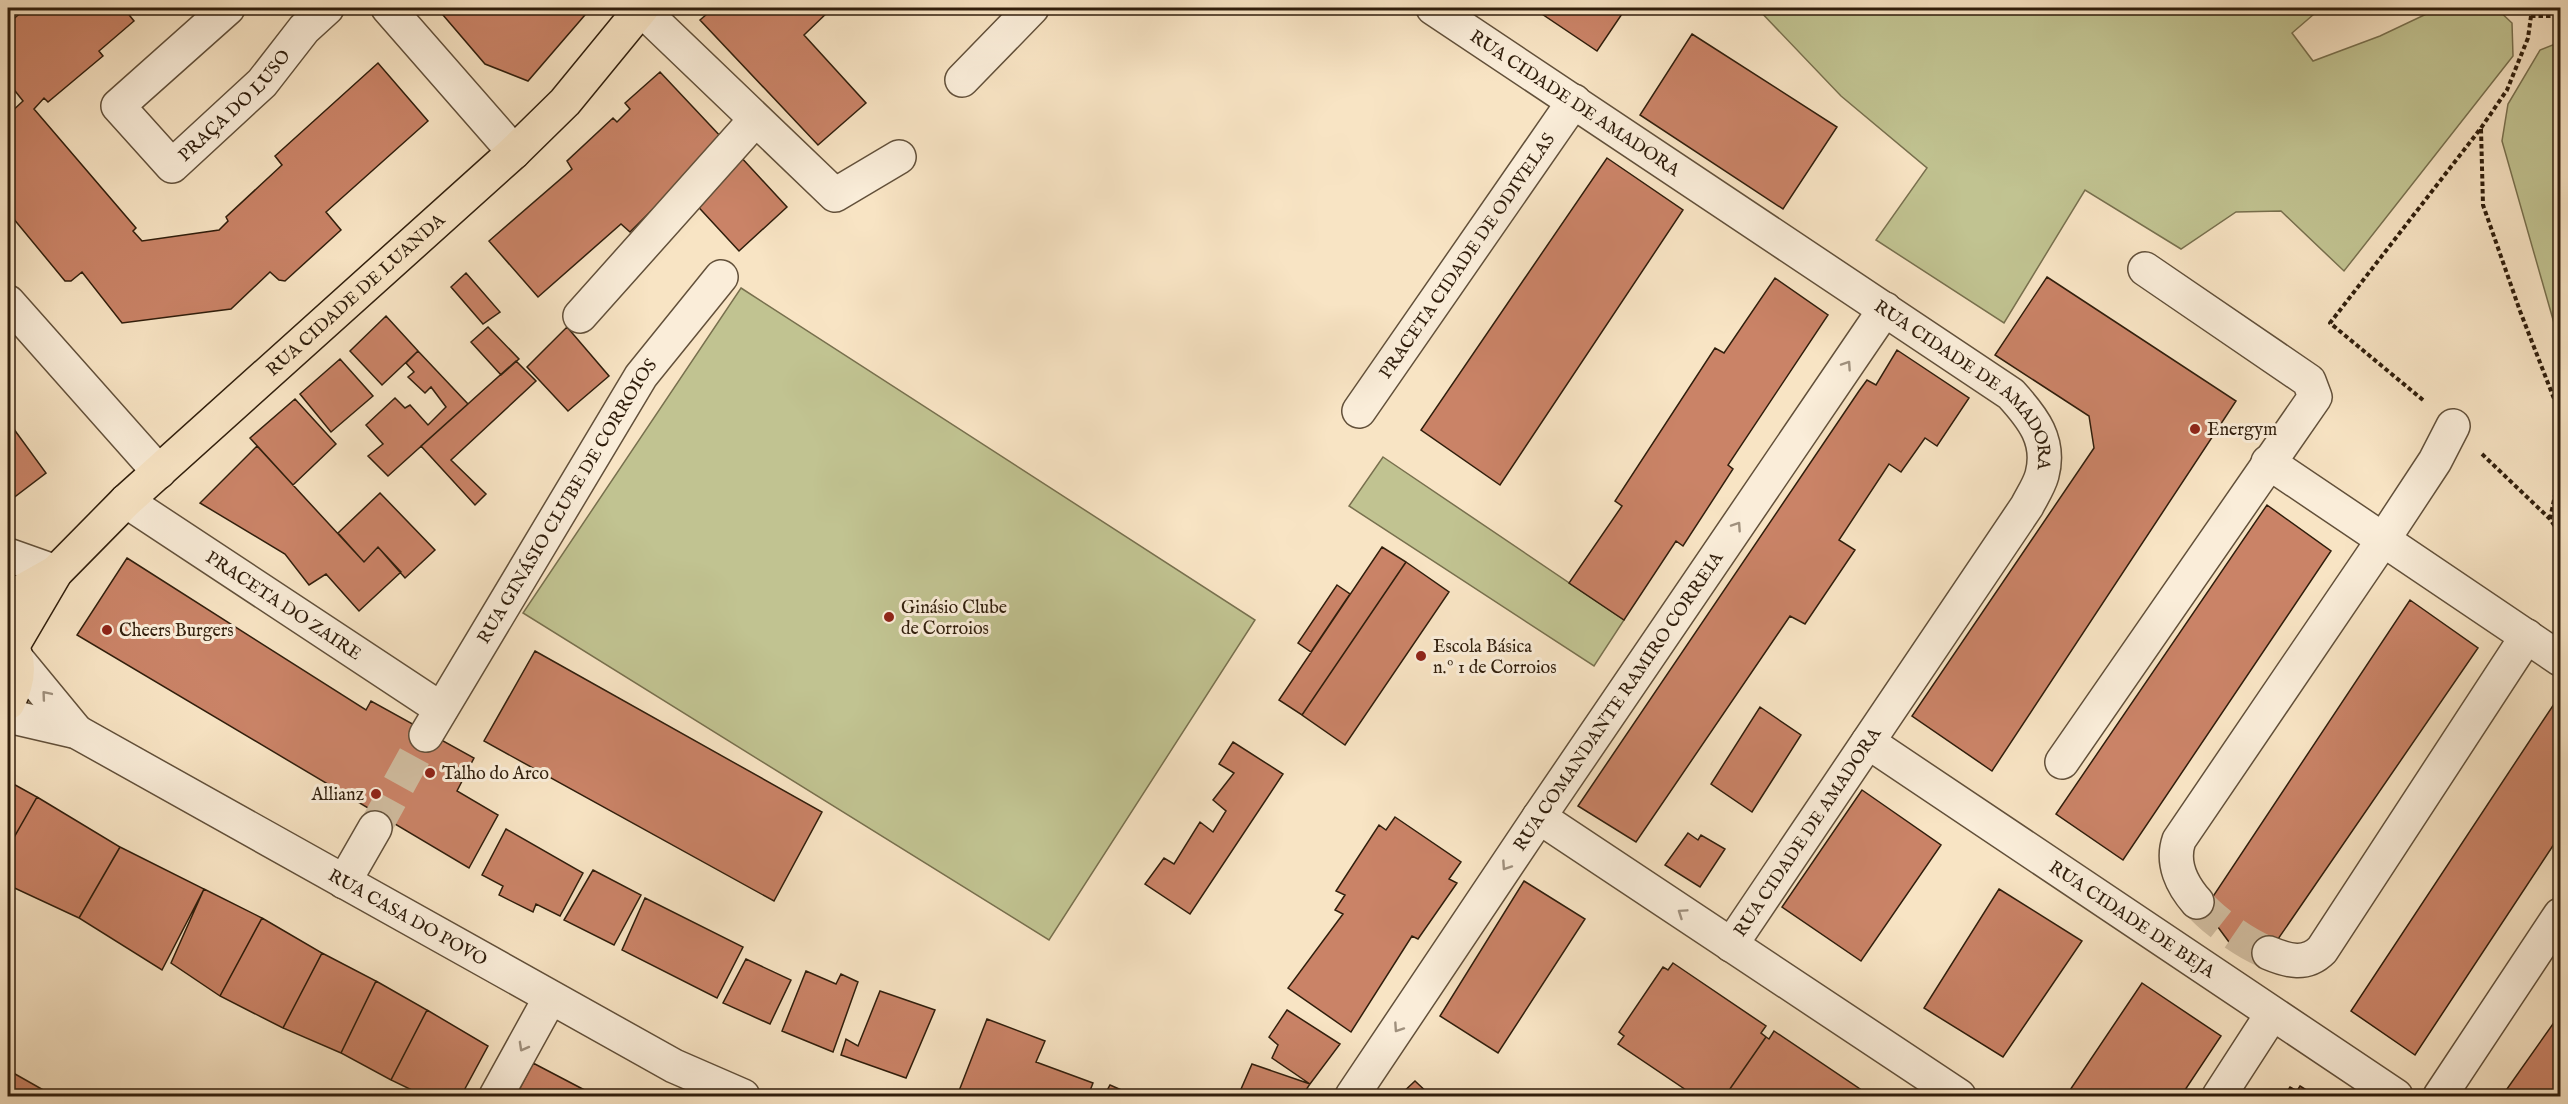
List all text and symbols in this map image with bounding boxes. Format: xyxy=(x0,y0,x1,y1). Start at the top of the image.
street label: RUA CIDADE DE AMADORA xyxy=(1465,26,1685,183)
street label: PRAÇA DO LUSO xyxy=(174,46,297,167)
street label: PRACETA CIDADE DE ODIVELAS xyxy=(1375,129,1561,384)
street label: RUA CIDADE DE LUANDA xyxy=(262,209,451,382)
street label: RUA CIDADE DE AMADORA xyxy=(1869,296,2055,472)
street label: RUA GINÁSIO CLUBE DE CORROIOS xyxy=(473,355,663,649)
one-way arrow xyxy=(1840,361,1851,372)
place label: Energym xyxy=(2207,419,2277,442)
marker: Energym xyxy=(2188,422,2202,436)
one-way arrow xyxy=(1730,522,1741,533)
street label: PRACETA DO ZAIRE xyxy=(201,547,365,666)
street label: RUA COMANDANTE RAMIRO CORREIA xyxy=(1509,547,1730,856)
place label: Ginásio Clube de Corroios xyxy=(901,597,1007,641)
marker: Ginásio Clube de Corroios xyxy=(882,610,896,624)
place label: Cheers Burgers xyxy=(119,620,234,643)
marker: Cheers Burgers xyxy=(100,623,114,637)
place label: Escola Básica n.º 1 de Corroios xyxy=(1433,636,1557,680)
marker: Escola Básica n.º 1 de Corroios xyxy=(1414,649,1428,663)
one-way arrow xyxy=(43,691,54,702)
street label: RUA CIDADE DE AMADORA xyxy=(1729,723,1888,942)
place label: Talho do Arco xyxy=(442,763,549,786)
marker: Talho do Arco xyxy=(423,766,437,780)
place label: Allianz xyxy=(310,784,364,807)
marker: Allianz xyxy=(369,787,383,801)
street label: RUA CIDADE DE BEJA xyxy=(2044,856,2219,985)
one-way arrow xyxy=(1502,859,1513,870)
street label: RUA CASA DO POVO xyxy=(324,865,491,972)
one-way arrow xyxy=(1678,908,1688,920)
one-way arrow xyxy=(1393,1022,1405,1032)
one-way arrow xyxy=(519,1041,530,1051)

